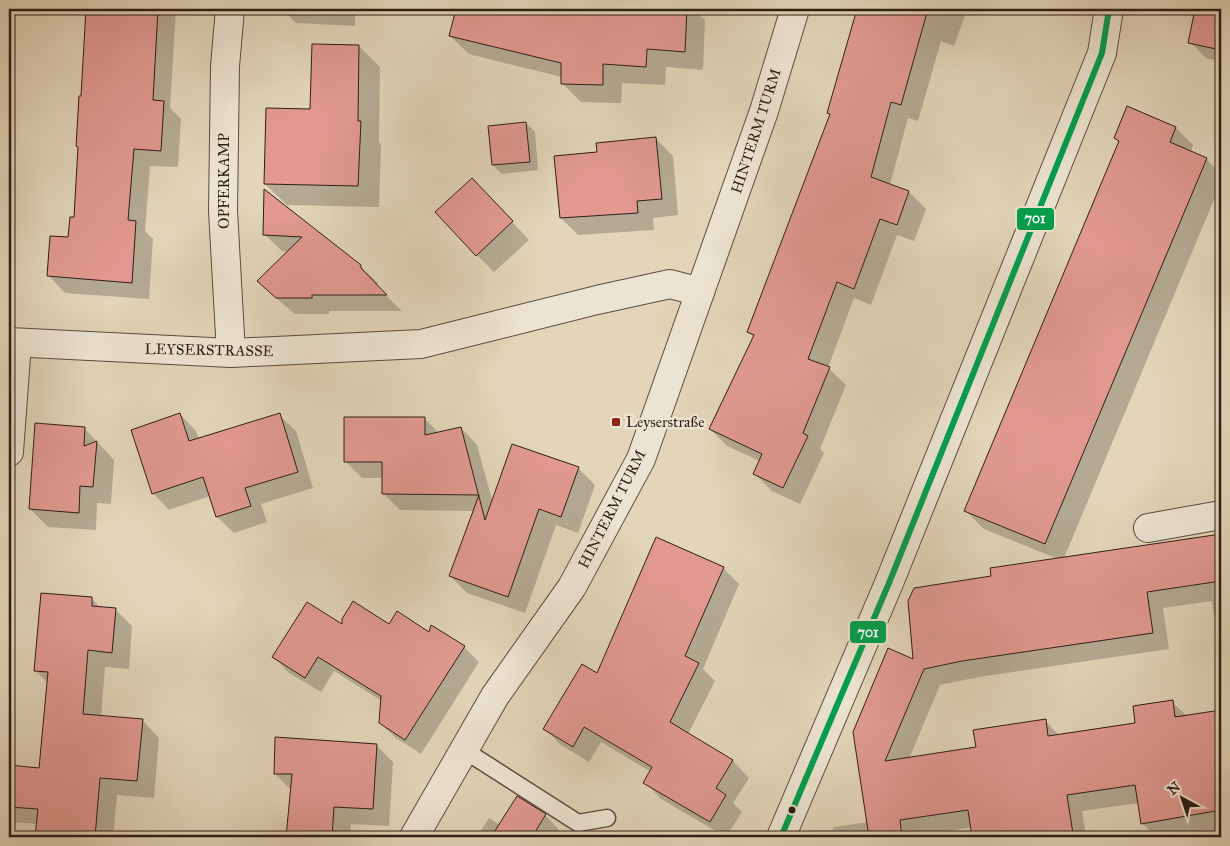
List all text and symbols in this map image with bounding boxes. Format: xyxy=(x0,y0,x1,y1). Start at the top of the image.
street label: HINTERM TURM xyxy=(727,66,785,196)
street label: OPFERKAMP xyxy=(215,133,233,229)
line badge: 701 xyxy=(1016,207,1055,231)
text: 701 xyxy=(1024,210,1046,227)
street label: LEYSERSTRASSE xyxy=(145,340,274,360)
place label: Leyserstraße xyxy=(626,413,704,431)
marker: Leyserstraße xyxy=(610,416,622,428)
street label: HINTERM TURM xyxy=(574,447,650,571)
line badge: 701 xyxy=(849,620,887,644)
text: 701 xyxy=(857,624,879,641)
north arrow xyxy=(1158,774,1208,824)
text: N xyxy=(1164,778,1184,799)
unlabelled marker xyxy=(787,805,797,815)

